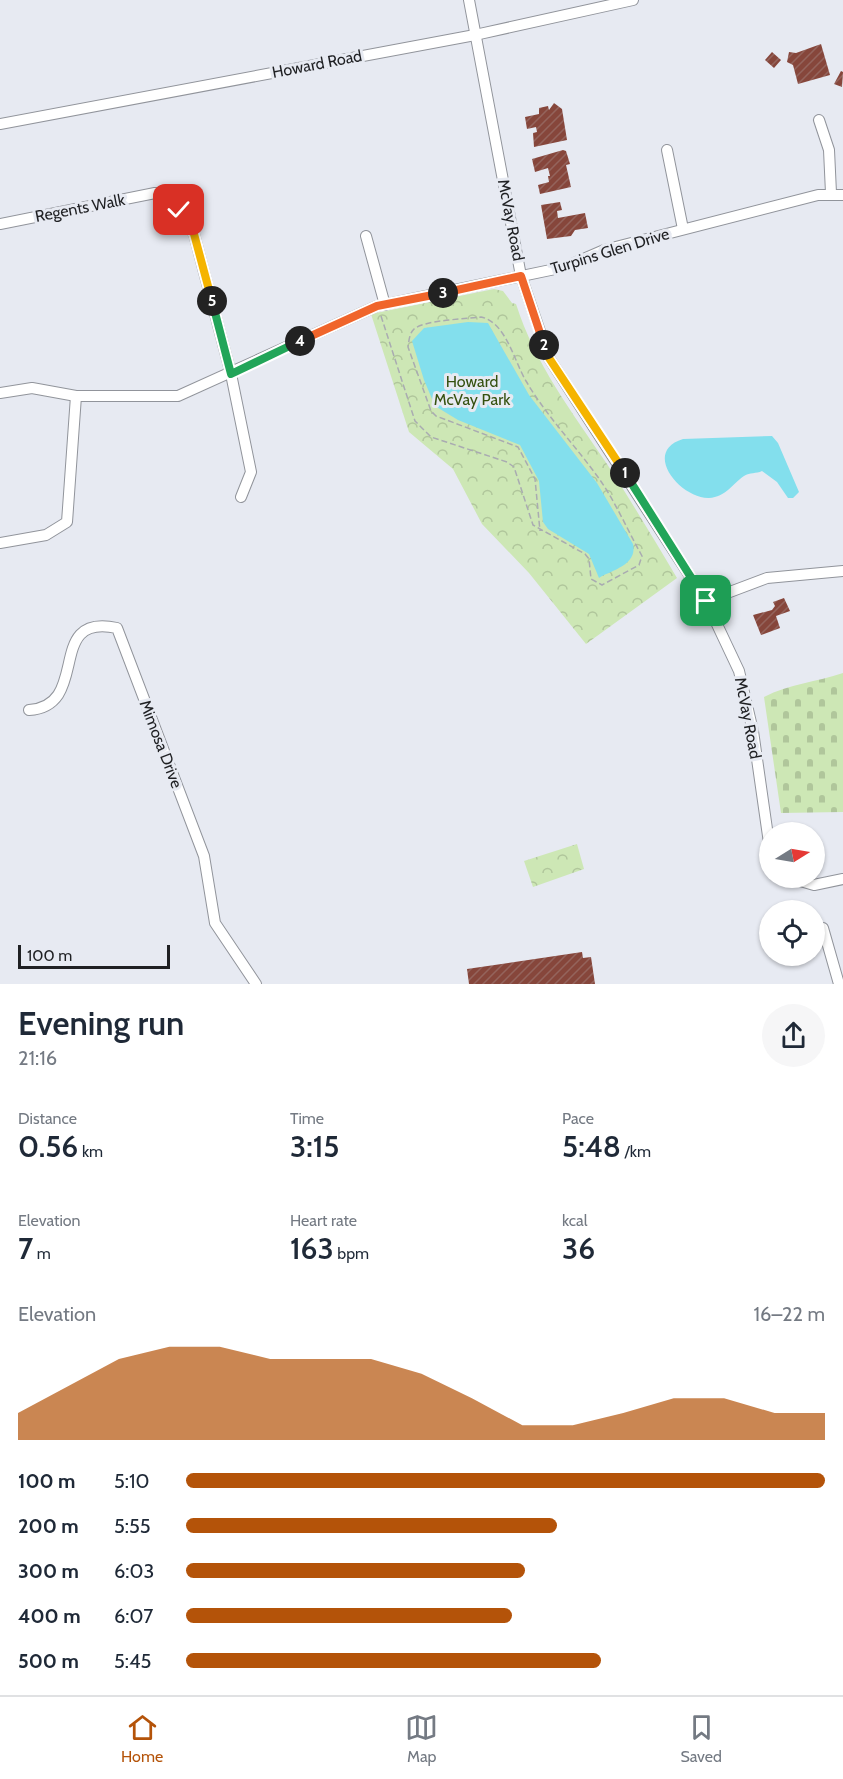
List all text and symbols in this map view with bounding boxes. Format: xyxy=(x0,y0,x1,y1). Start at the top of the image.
street label: Howard Road xyxy=(271,46,363,82)
street label: McVay Road xyxy=(494,178,528,262)
pin xyxy=(153,184,204,235)
street label: Regents Walk xyxy=(33,190,127,226)
icon: check xyxy=(162,193,195,226)
street label: Turpins Glen Drive xyxy=(548,224,672,278)
pin: 3 xyxy=(428,278,458,308)
text: 3 xyxy=(439,283,447,302)
pin: 5 xyxy=(197,286,227,316)
text: 5 xyxy=(208,291,216,310)
pin: 4 xyxy=(285,326,315,356)
pin: 2 xyxy=(529,330,559,360)
text: 4 xyxy=(295,331,305,350)
text: 2 xyxy=(540,335,548,354)
park label: Howard McVay Park xyxy=(434,372,511,409)
pin: 1 xyxy=(610,458,640,488)
text: 1 xyxy=(622,463,628,482)
pin xyxy=(680,575,731,626)
icon: arrive xyxy=(689,584,722,617)
street label: McVay Road xyxy=(731,676,765,760)
street label: Mimosa Drive xyxy=(135,697,187,791)
north arrow xyxy=(759,822,825,888)
map controls xyxy=(759,822,825,966)
button: locate xyxy=(759,900,825,966)
scale bar xyxy=(18,942,170,970)
text: 100 m xyxy=(27,946,72,965)
text: Evening run xyxy=(18,1003,184,1043)
button: share xyxy=(762,1004,825,1067)
text: 21:16 xyxy=(18,1046,57,1070)
text: Distance xyxy=(18,1109,77,1128)
text: Time xyxy=(290,1109,324,1128)
text: Pace xyxy=(562,1109,594,1128)
text: 0.56 xyxy=(18,1128,78,1165)
text: 3:15 xyxy=(290,1128,339,1165)
text: 5:48 xyxy=(562,1128,621,1165)
text: km xyxy=(78,1142,103,1161)
text: /km xyxy=(621,1142,651,1161)
text: Elevation xyxy=(18,1211,81,1230)
text: Heart rate xyxy=(290,1211,357,1230)
text: kcal xyxy=(562,1211,588,1230)
text: 7 xyxy=(18,1230,33,1267)
text: 163 xyxy=(290,1230,334,1267)
text: 36 xyxy=(562,1230,595,1267)
text: m xyxy=(33,1244,51,1263)
text: bpm xyxy=(334,1244,369,1263)
text: Elevation xyxy=(18,1302,96,1326)
text: 16–22 m xyxy=(754,1302,825,1326)
text: 100 m xyxy=(18,1469,76,1493)
text: 5:10 xyxy=(114,1469,149,1493)
text: 200 m xyxy=(18,1514,79,1538)
text: 5:55 xyxy=(114,1514,151,1538)
text: 300 m xyxy=(18,1559,79,1583)
text: 6:03 xyxy=(114,1559,154,1583)
text: 400 m xyxy=(18,1604,81,1628)
text: 6:07 xyxy=(114,1604,153,1628)
text: 500 m xyxy=(18,1649,79,1673)
text: 5:45 xyxy=(114,1649,151,1673)
tab: Home xyxy=(121,1711,163,1766)
tab: Map xyxy=(405,1711,438,1766)
tab: Saved xyxy=(680,1711,722,1766)

